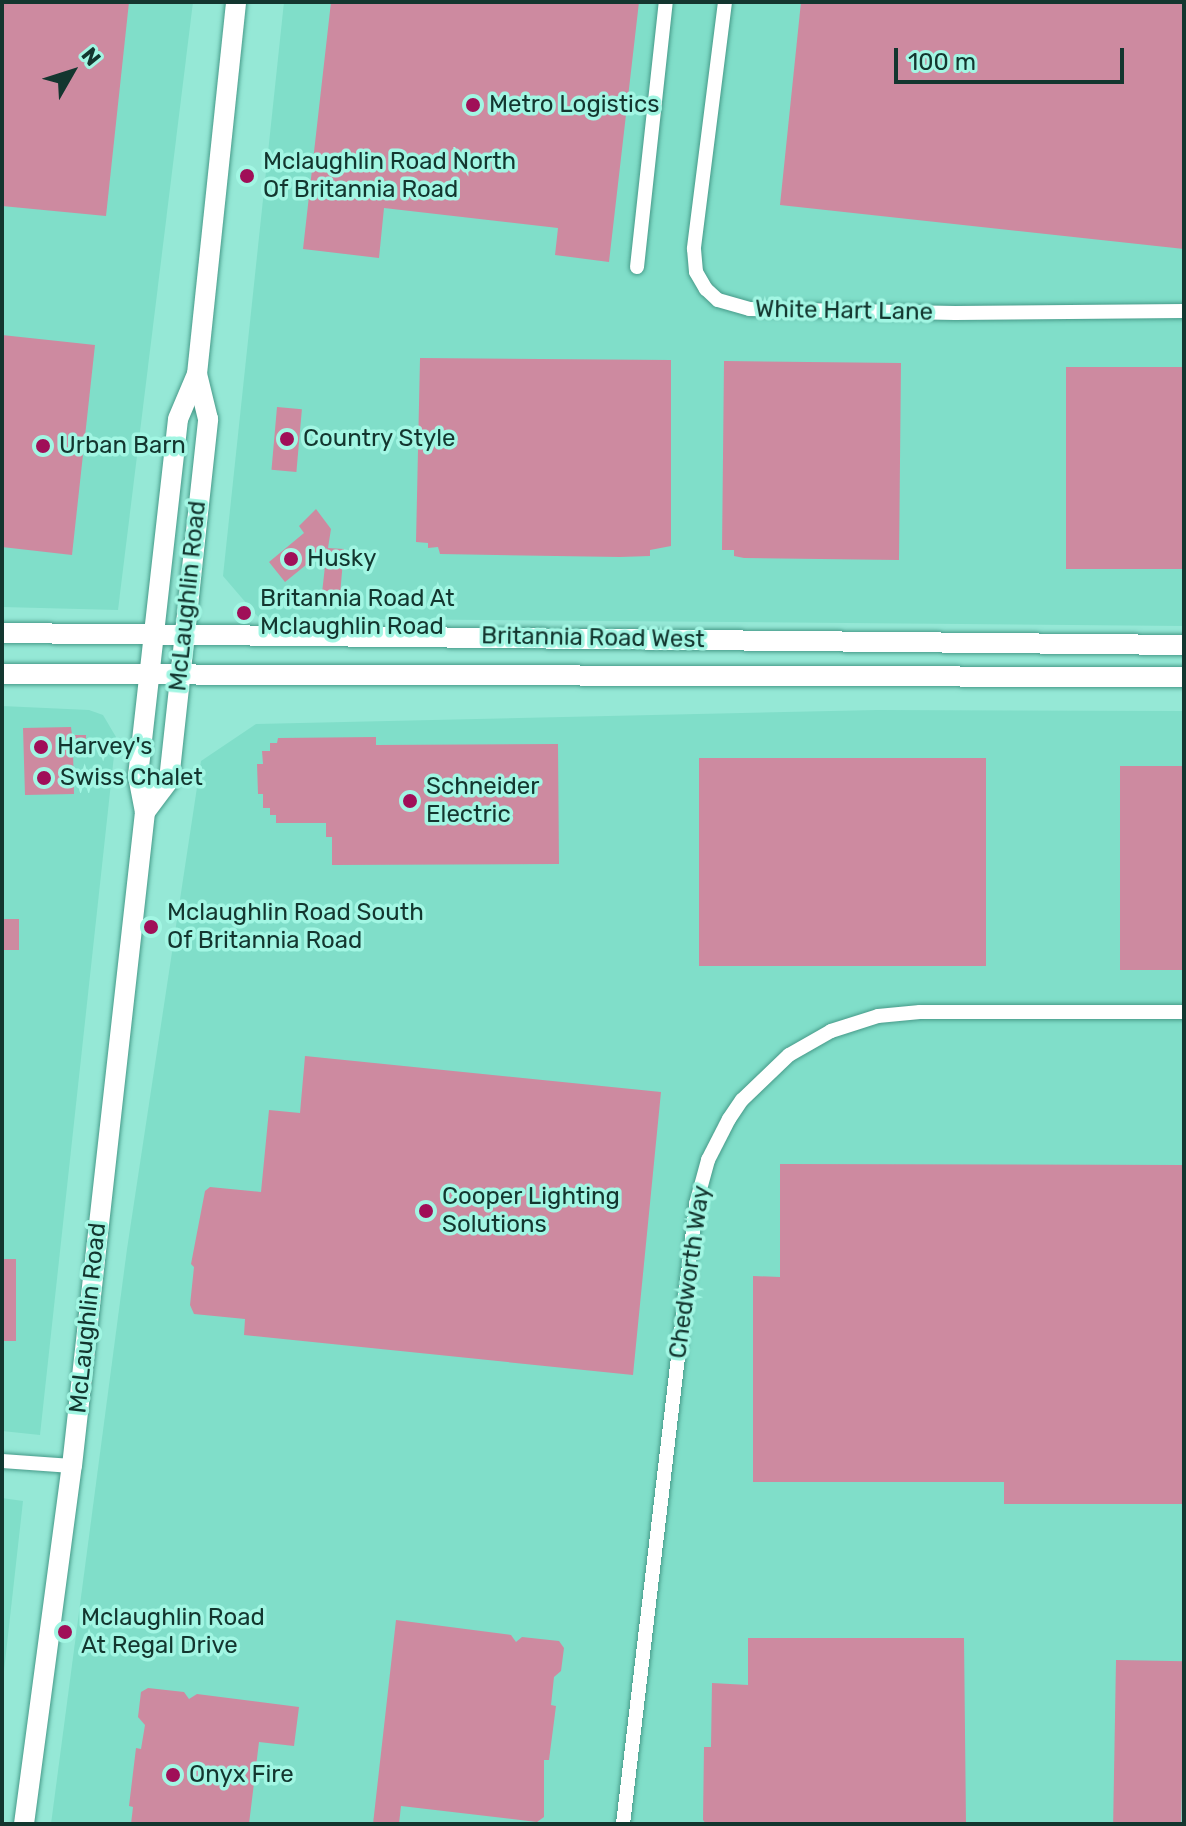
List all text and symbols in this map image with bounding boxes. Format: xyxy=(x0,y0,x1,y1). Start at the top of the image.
north arrow xyxy=(32,32,112,112)
scale bar xyxy=(898,32,1128,82)
text: N xyxy=(76,42,107,71)
text: 100 m xyxy=(908,48,976,76)
place label: Metro Logistics xyxy=(489,91,659,119)
marker: Metro Logistics xyxy=(464,96,482,114)
place label: Mclaughlin Road North Of Britannia Road xyxy=(263,148,516,204)
marker: Mclaughlin Road North Of Britannia Road xyxy=(238,167,256,185)
street label: White Hart Lane xyxy=(755,295,933,327)
place label: Country Style xyxy=(303,425,456,453)
marker: Country Style xyxy=(278,430,296,448)
place label: Urban Barn xyxy=(59,432,186,460)
marker: Urban Barn xyxy=(34,437,52,455)
street label: McLaughlin Road xyxy=(164,499,212,693)
place label: Husky xyxy=(307,545,376,573)
marker: Husky xyxy=(282,550,300,568)
place label: Britannia Road At Mclaughlin Road xyxy=(260,585,455,641)
marker: Britannia Road At Mclaughlin Road xyxy=(235,604,253,622)
street label: Britannia Road West xyxy=(481,622,705,654)
place label: Harvey's xyxy=(57,733,153,761)
marker: Harvey's xyxy=(32,738,50,756)
place label: Swiss Chalet xyxy=(60,764,203,792)
marker: Swiss Chalet xyxy=(35,769,53,787)
place label: Schneider Electric xyxy=(426,773,539,829)
marker: Schneider Electric xyxy=(401,792,419,810)
place label: Mclaughlin Road South Of Britannia Road xyxy=(167,899,424,955)
marker: Mclaughlin Road South Of Britannia Road xyxy=(142,918,160,936)
place label: Cooper Lighting Solutions xyxy=(442,1183,620,1239)
street label: Chedworth Way xyxy=(664,1183,716,1361)
marker: Cooper Lighting Solutions xyxy=(417,1202,435,1220)
street label: McLaughlin Road xyxy=(64,1221,112,1415)
place label: Mclaughlin Road At Regal Drive xyxy=(81,1604,265,1660)
marker: Mclaughlin Road At Regal Drive xyxy=(56,1623,74,1641)
place label: Onyx Fire xyxy=(189,1761,294,1789)
marker: Onyx Fire xyxy=(164,1766,182,1784)

